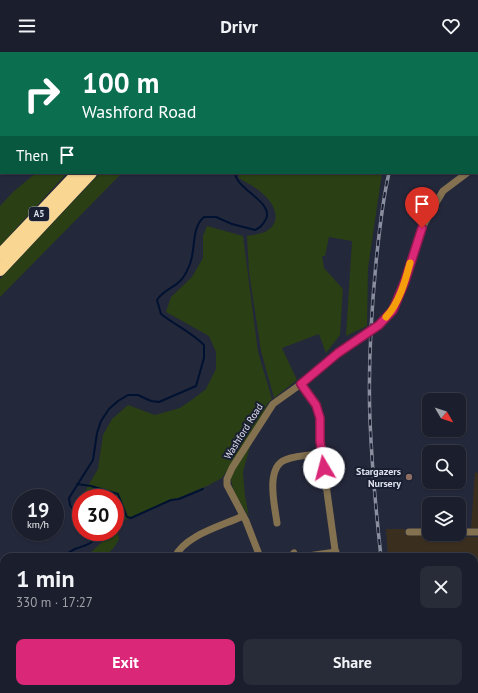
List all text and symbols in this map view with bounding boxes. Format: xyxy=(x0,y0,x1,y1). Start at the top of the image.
icon: menu xyxy=(16,15,38,37)
text: Drivr xyxy=(220,15,258,38)
icon: heart xyxy=(440,15,462,37)
text: 100 m xyxy=(82,64,159,101)
icon: right xyxy=(16,68,68,120)
text: Washford Road xyxy=(82,100,196,123)
icon: arrive xyxy=(56,144,78,166)
text: Then xyxy=(16,146,48,165)
pin xyxy=(405,187,439,228)
icon: arrive xyxy=(411,193,433,215)
road number: A5 xyxy=(29,207,49,221)
north arrow xyxy=(422,393,466,437)
map controls xyxy=(422,393,466,541)
street label: Washford Road xyxy=(221,401,266,462)
button: search xyxy=(422,445,466,489)
position arrow xyxy=(303,447,345,489)
place label: Stargazers Nursery xyxy=(356,465,401,490)
marker: Stargazers Nursery xyxy=(404,472,414,482)
speed limit sign: 30 xyxy=(72,489,124,541)
text: 19 xyxy=(27,497,49,523)
button: layers xyxy=(422,497,466,541)
text: km/h xyxy=(27,518,49,531)
text: 1 min xyxy=(16,563,75,594)
button: close xyxy=(420,566,462,608)
text: 330 m · 17:27 xyxy=(16,594,93,611)
button: Exit xyxy=(16,639,235,685)
button: Share xyxy=(243,639,462,685)

